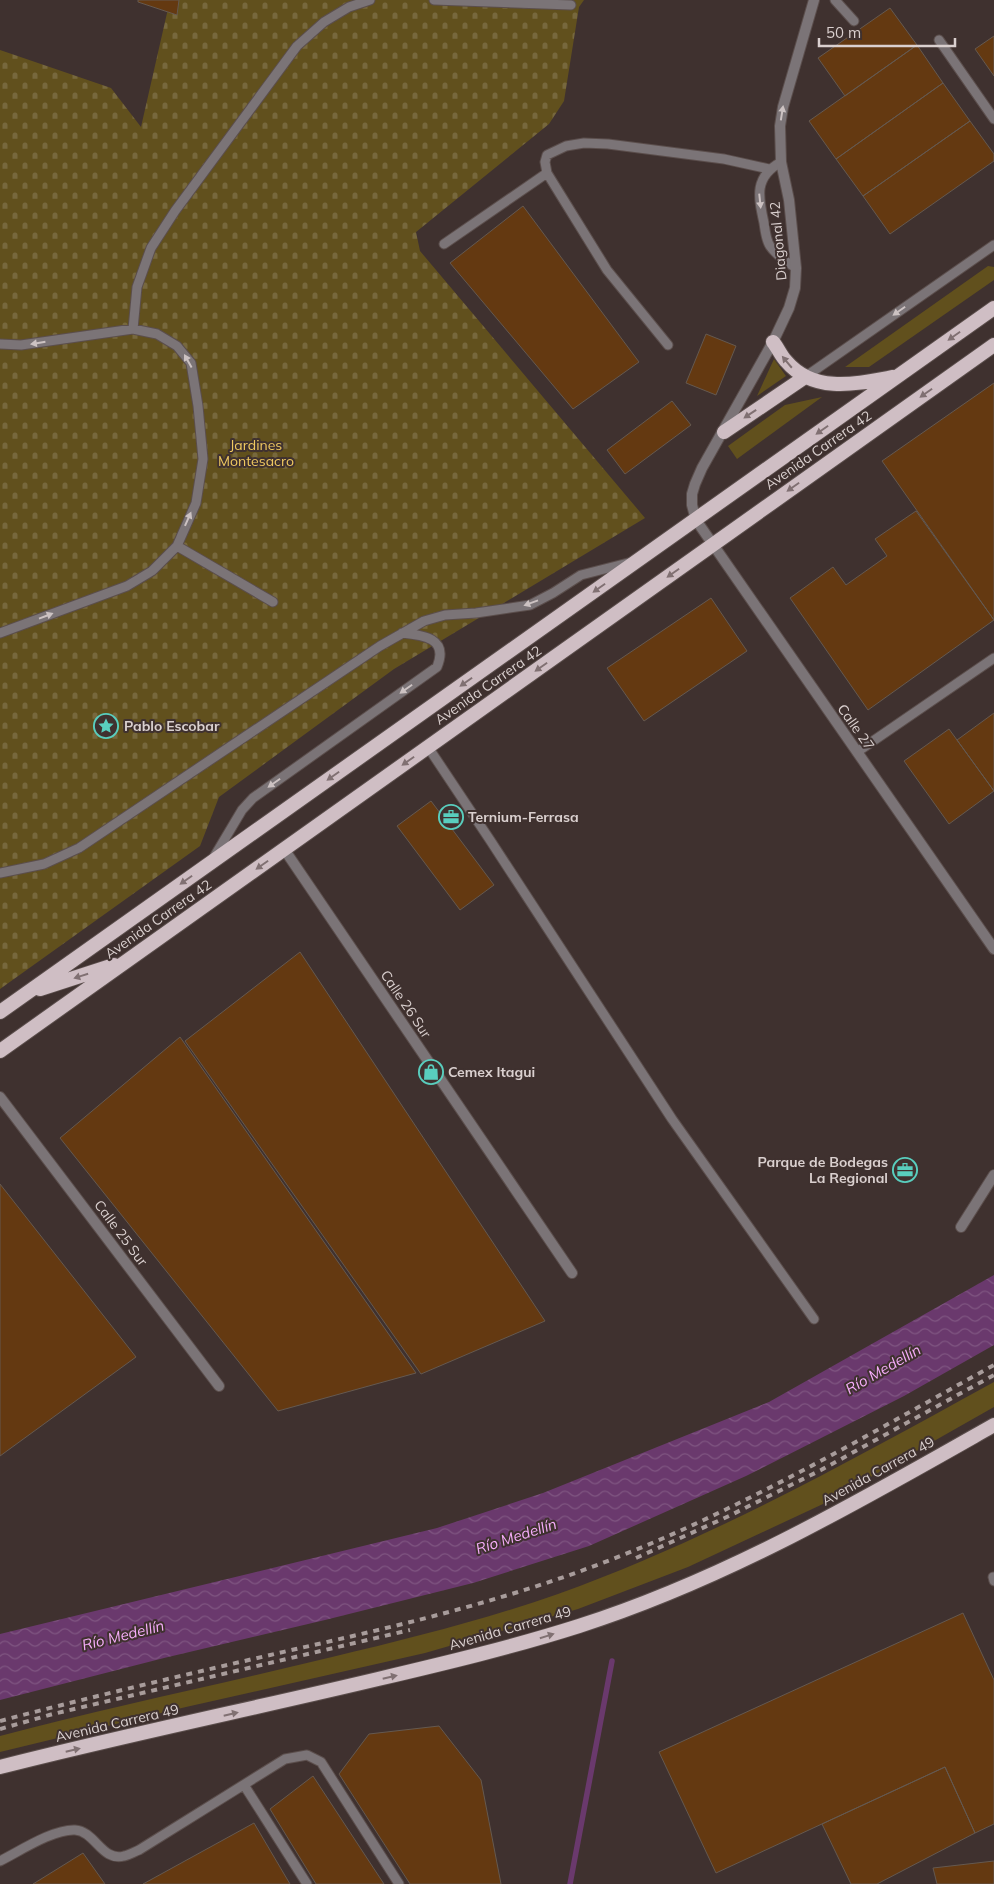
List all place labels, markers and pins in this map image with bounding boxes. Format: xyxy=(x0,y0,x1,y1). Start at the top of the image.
place icon: Pablo Escobar xyxy=(93,713,119,739)
place label: Pablo Escobar xyxy=(124,717,220,735)
office icon: Ternium-Ferrasa xyxy=(438,804,464,830)
place label: Ternium-Ferrasa xyxy=(468,808,579,826)
shop icon: Cemex Itagui xyxy=(418,1059,444,1085)
place label: Cemex Itagui xyxy=(448,1063,535,1081)
place label: Parque de Bodegas La Regional xyxy=(758,1153,888,1187)
office icon: Parque de Bodegas La Regional xyxy=(892,1157,918,1183)

